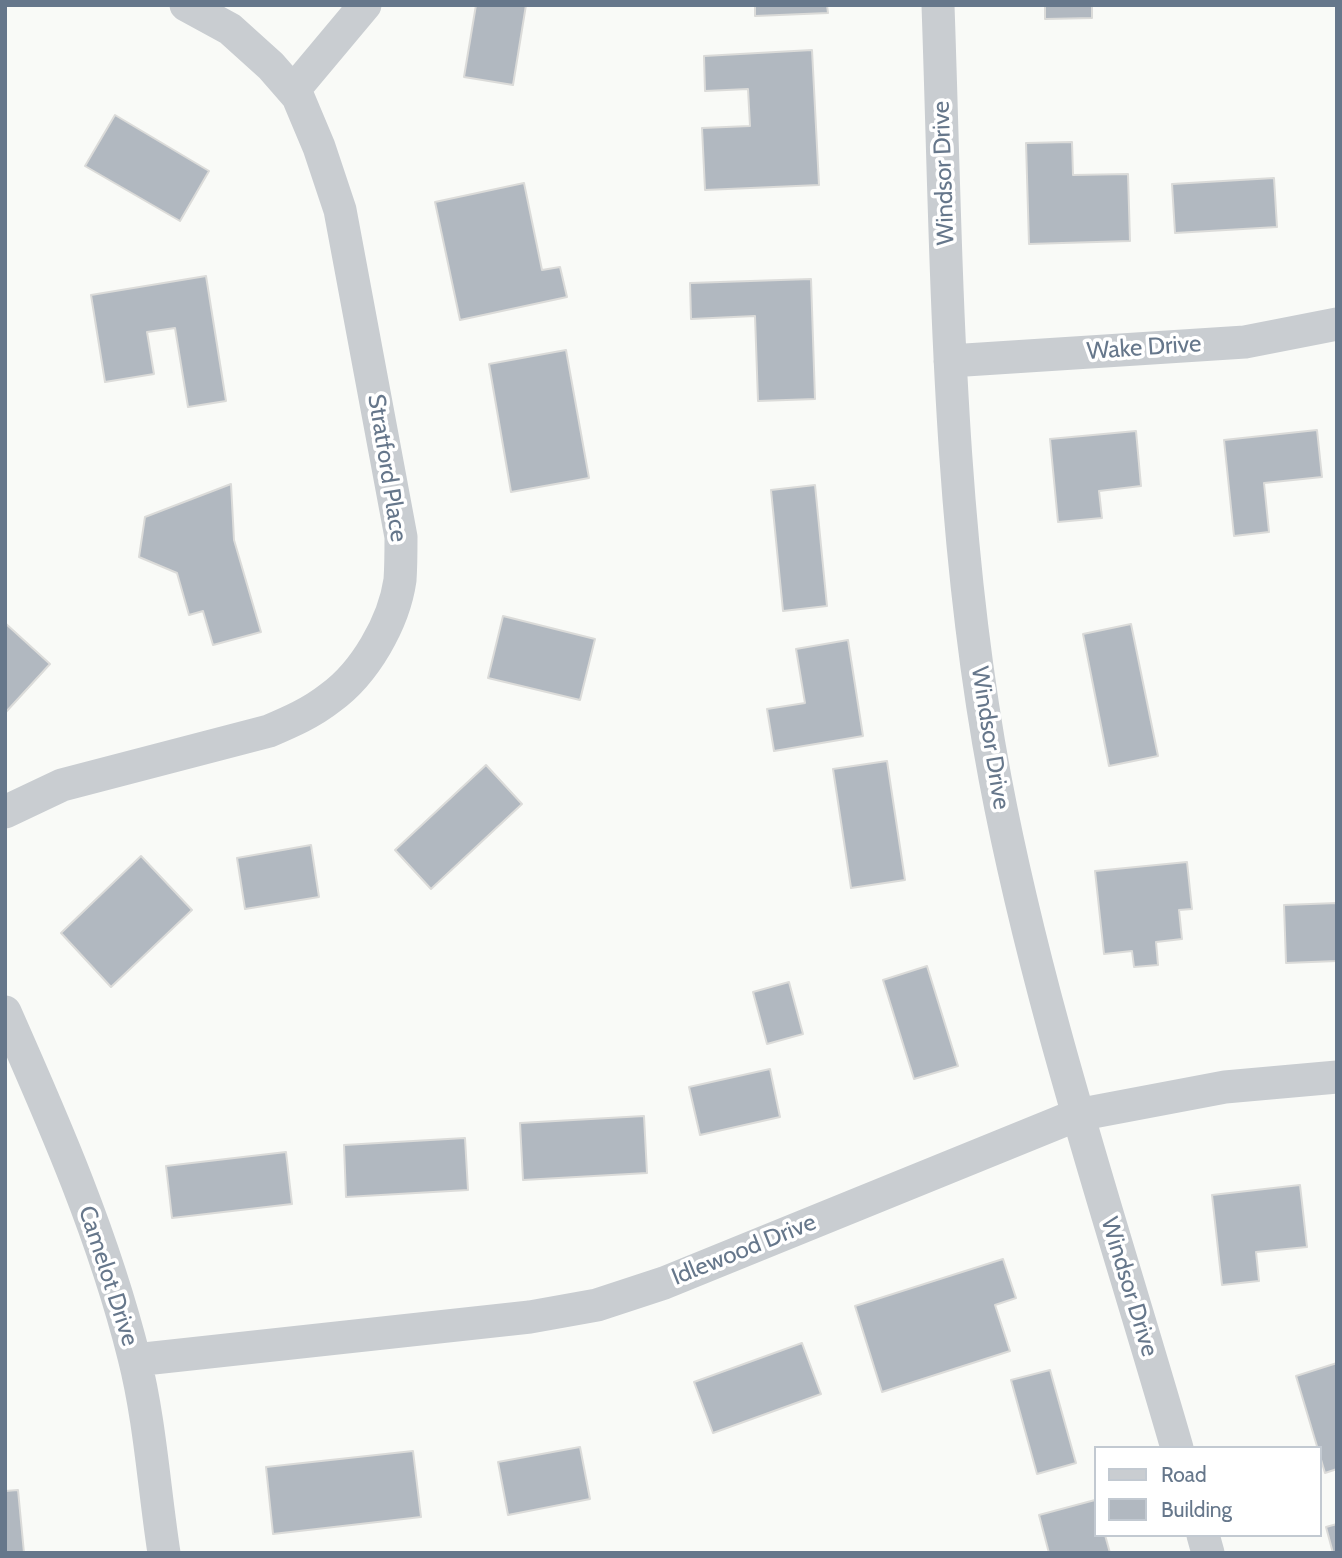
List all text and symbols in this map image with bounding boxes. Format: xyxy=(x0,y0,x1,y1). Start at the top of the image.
street label: Windsor Drive xyxy=(927,100,961,246)
street label: Wake Drive xyxy=(1086,330,1202,366)
street label: Stratford Place xyxy=(361,392,413,544)
street label: Windsor Drive xyxy=(964,664,1016,812)
street label: Camelot Drive xyxy=(72,1202,144,1350)
street label: Idlewood Drive xyxy=(668,1208,820,1292)
street label: Windsor Drive xyxy=(1094,1214,1164,1360)
legend xyxy=(1094,1446,1321,1537)
text: Road xyxy=(1161,1462,1207,1487)
text: Building xyxy=(1161,1497,1232,1522)

